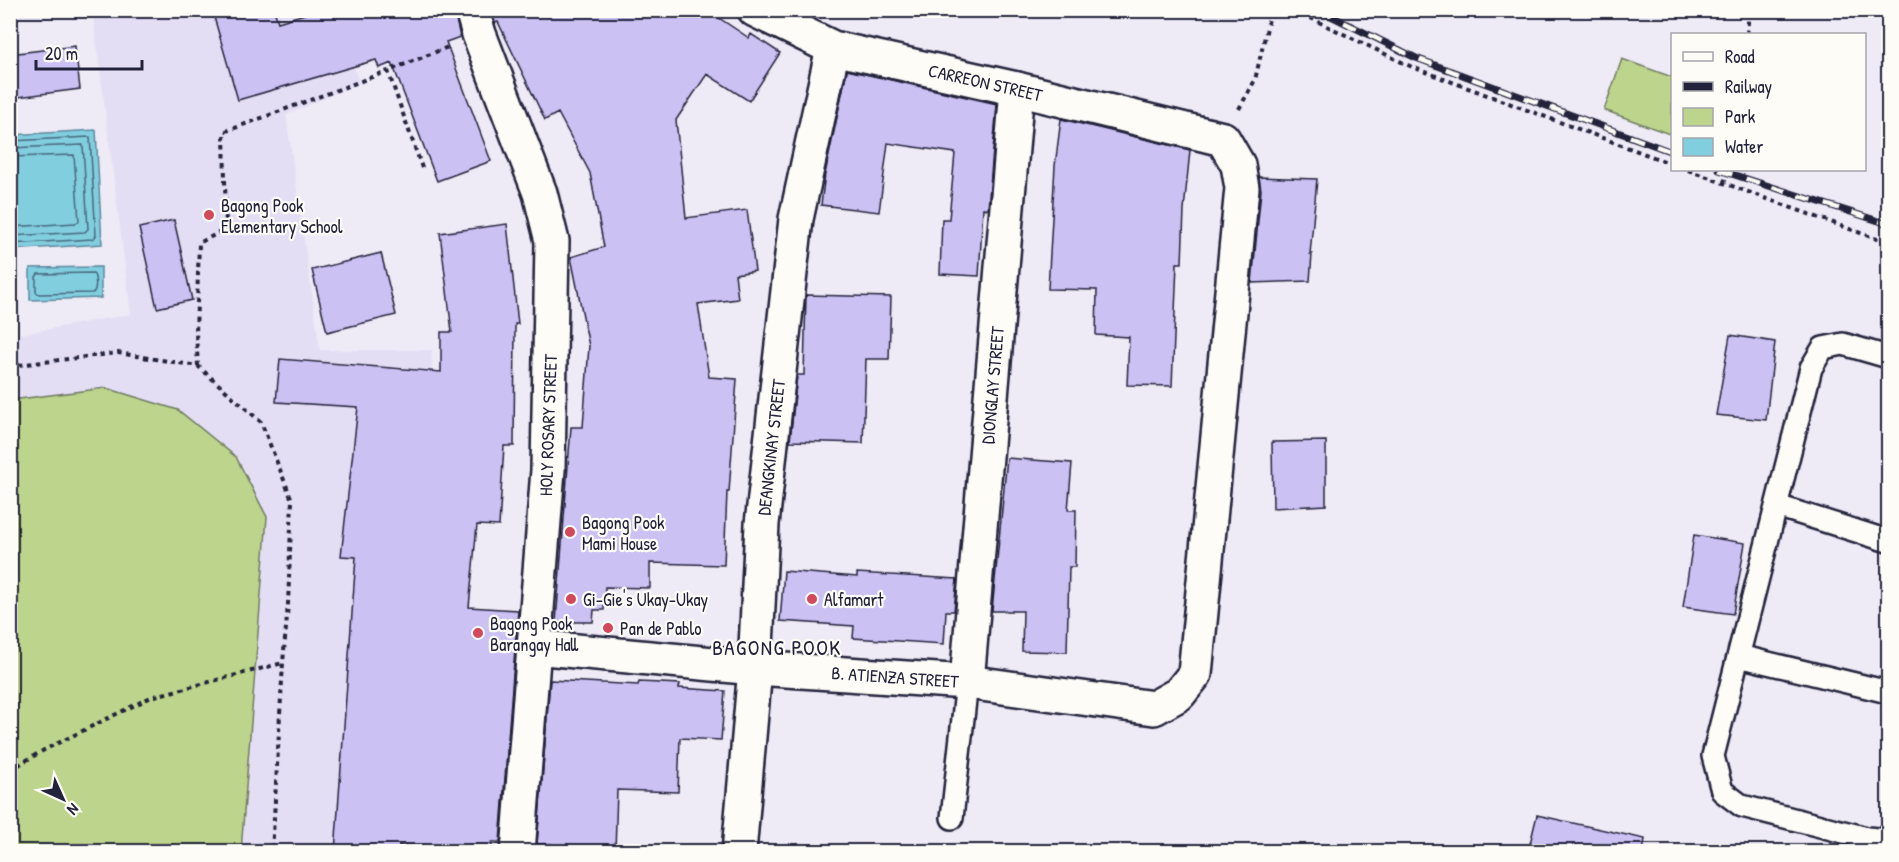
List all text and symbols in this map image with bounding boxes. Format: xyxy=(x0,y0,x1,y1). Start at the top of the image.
scale bar xyxy=(36,33,142,71)
legend xyxy=(1671,33,1866,171)
text: 20 m xyxy=(45,41,78,66)
text: Road xyxy=(1725,44,1755,69)
street label: CARREON STREET xyxy=(926,57,1046,107)
text: Railway xyxy=(1725,74,1772,99)
text: Park xyxy=(1725,104,1756,129)
text: Water xyxy=(1725,134,1763,159)
place label: Bagong Pook Elementary School xyxy=(221,193,343,239)
marker: Bagong Pook Elementary School xyxy=(202,208,216,222)
street label: DIONGLAY STREET xyxy=(975,325,1009,445)
street label: HOLY ROSARY STREET xyxy=(533,353,563,496)
street label: DEANGKINAY STREET xyxy=(751,377,791,516)
place label: Bagong Pook Mami House xyxy=(582,510,665,556)
marker: Bagong Pook Mami House xyxy=(563,525,577,539)
place label: Gi-Gie's Ukay-Ukay xyxy=(583,587,709,612)
place label: Alfamart xyxy=(824,587,884,612)
marker: Gi-Gie's Ukay-Ukay xyxy=(564,592,578,606)
marker: Alfamart xyxy=(805,592,819,606)
place label: Bagong Pook Barangay Hall xyxy=(490,611,579,657)
place label: Pan de Pablo xyxy=(620,616,702,641)
marker: Pan de Pablo xyxy=(601,621,615,635)
marker: Bagong Pook Barangay Hall xyxy=(471,626,485,640)
district label: BAGONG POOK xyxy=(712,633,842,662)
street label: B. ATIENZA STREET xyxy=(831,660,960,694)
north arrow xyxy=(33,769,93,829)
text: N xyxy=(62,799,84,821)

